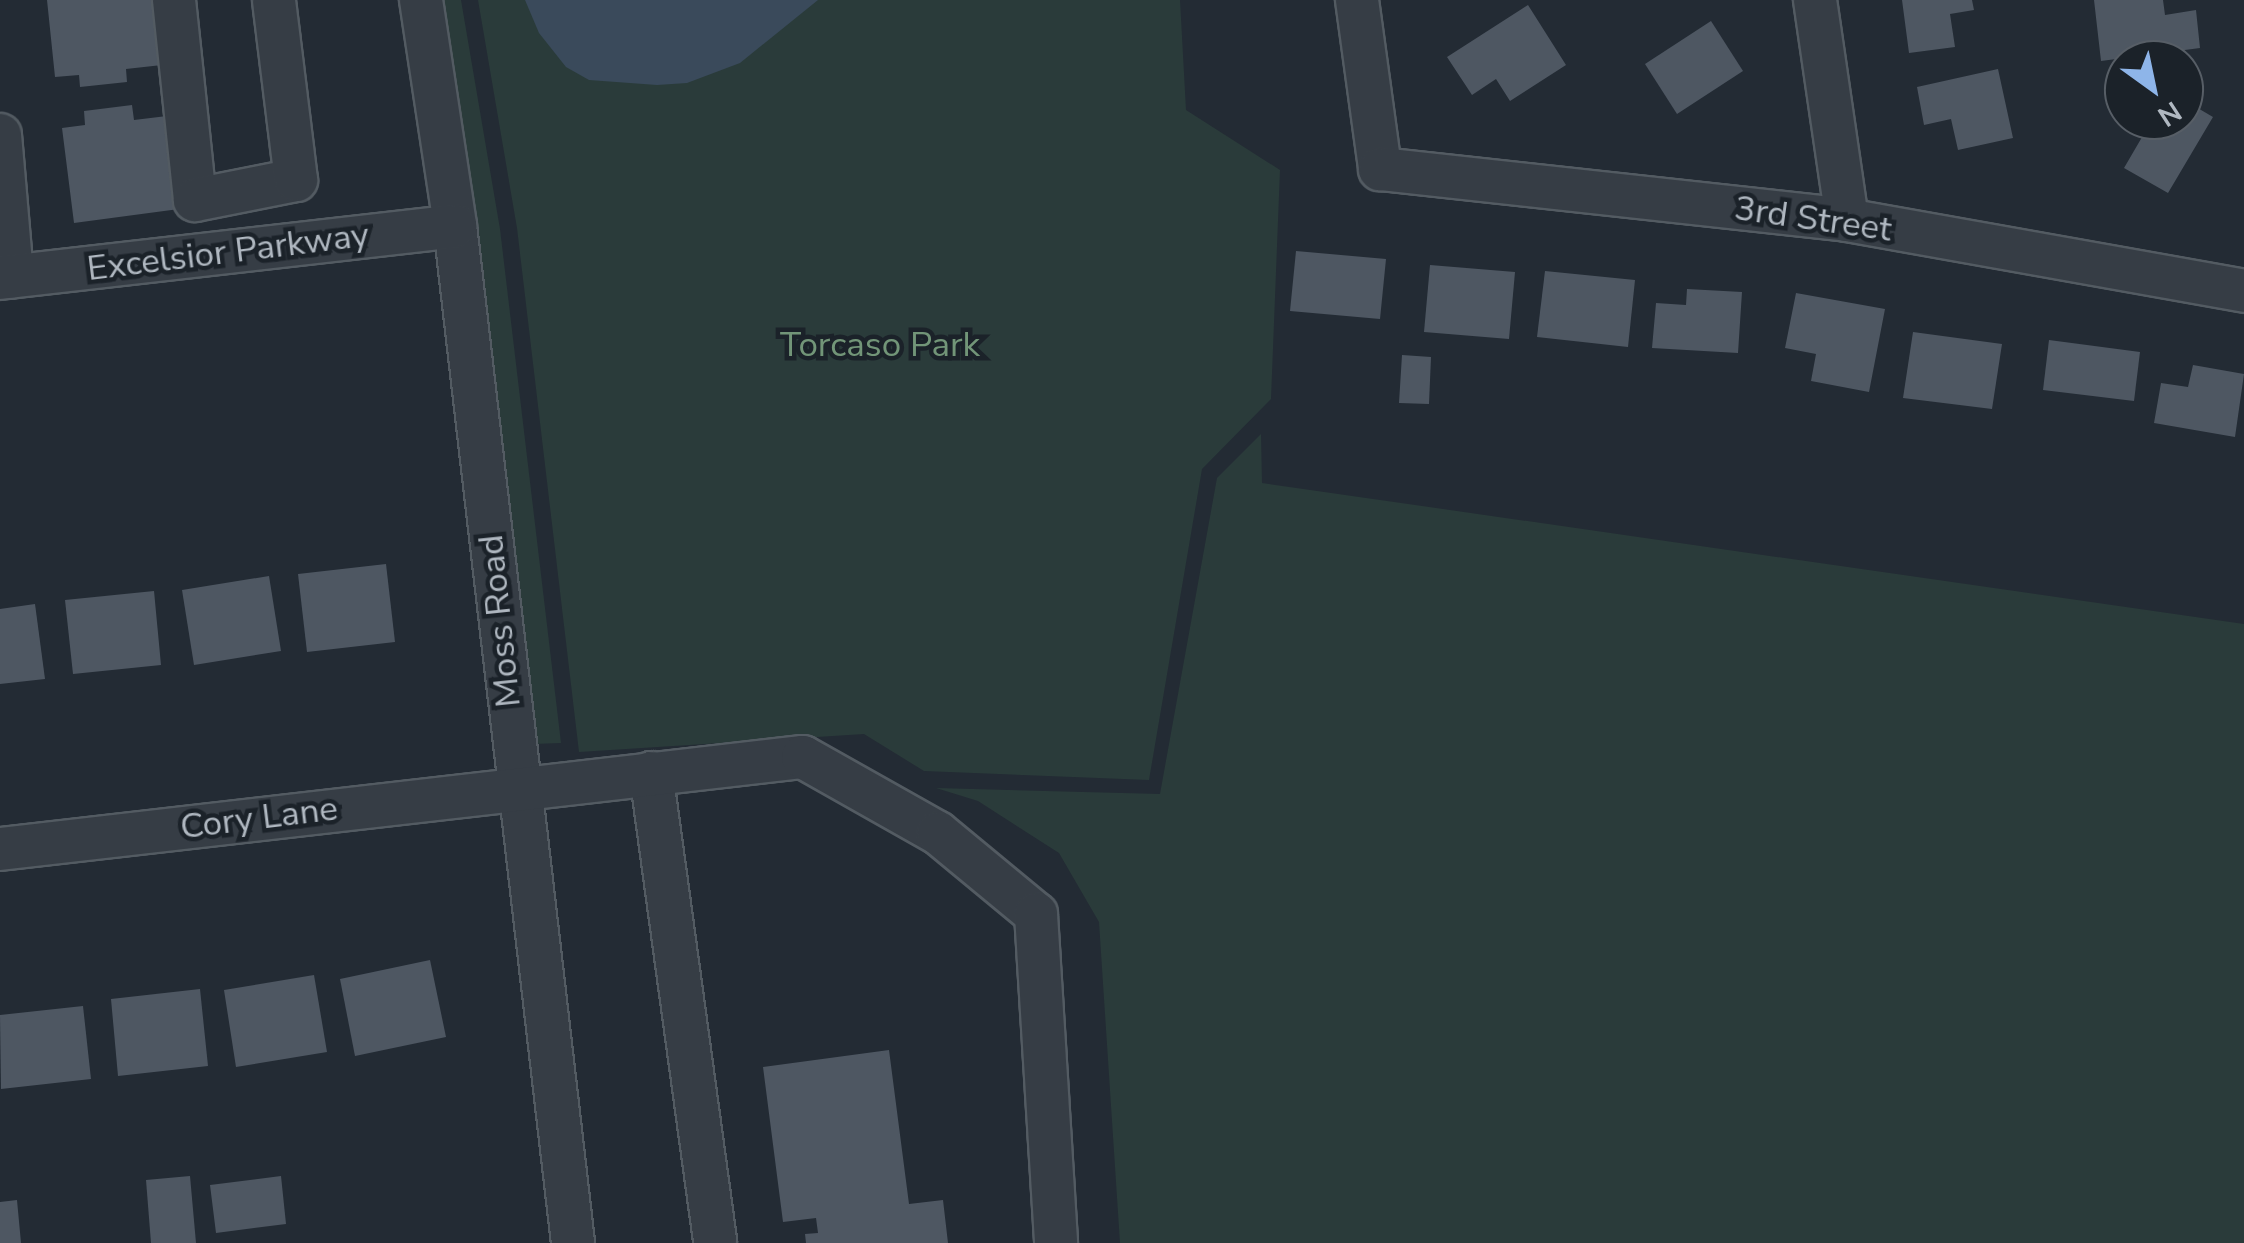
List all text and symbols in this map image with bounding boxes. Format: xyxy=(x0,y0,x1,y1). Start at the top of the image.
north arrow xyxy=(2104,40,2204,140)
text: N xyxy=(2150,92,2188,135)
street label: 3rd Street xyxy=(1732,187,1894,251)
street label: Excelsior Parkway xyxy=(85,214,371,290)
park label: Torcaso Park xyxy=(780,324,980,366)
street label: Moss Road xyxy=(470,533,530,709)
street label: Cory Lane xyxy=(178,788,340,848)

